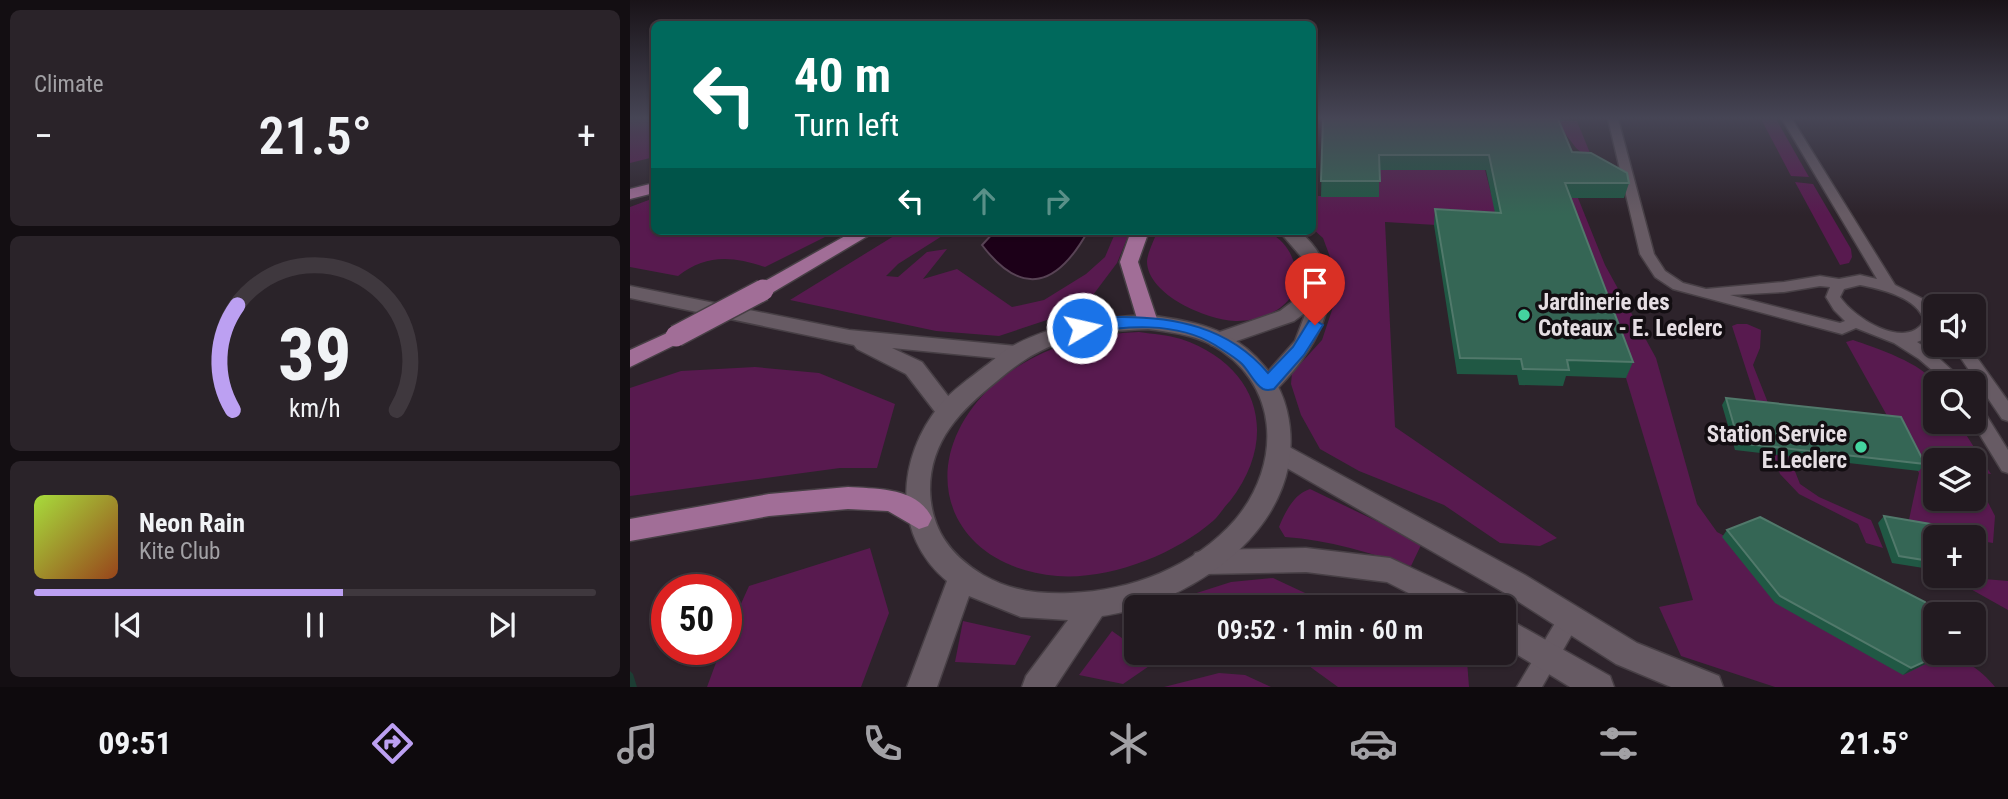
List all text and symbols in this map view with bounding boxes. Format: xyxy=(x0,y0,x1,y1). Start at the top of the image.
text: 40 m xyxy=(794,47,891,104)
icon: left xyxy=(679,49,770,140)
text: Climate xyxy=(34,71,104,98)
text: 21.5° xyxy=(258,106,372,167)
text: Turn left xyxy=(794,106,899,144)
text: − xyxy=(34,114,53,158)
text: + xyxy=(577,114,596,158)
icon: left xyxy=(892,182,930,220)
icon: ahead xyxy=(965,182,1003,220)
icon: right xyxy=(1038,182,1076,220)
pin xyxy=(1285,253,1345,325)
icon: arrive xyxy=(1296,264,1334,302)
place label: Jardinerie des Coteaux - E. Leclerc xyxy=(1538,289,1723,342)
position arrow xyxy=(1045,291,1119,365)
map controls xyxy=(1923,294,1986,665)
button: sound xyxy=(1923,294,1986,357)
marker: Jardinerie des Coteaux - E. Leclerc xyxy=(1516,307,1532,323)
text: 39 xyxy=(278,312,352,398)
button: search xyxy=(1923,371,1986,434)
text: km/h xyxy=(289,393,341,422)
place label: Station Service E.Leclerc xyxy=(1707,421,1847,474)
marker: Station Service E.Leclerc xyxy=(1853,439,1869,455)
button: layers xyxy=(1923,448,1986,511)
text: Neon Rain xyxy=(139,508,245,538)
button: + xyxy=(1923,525,1986,588)
text: Kite Club xyxy=(139,538,220,565)
speed limit sign: 50 xyxy=(651,574,742,665)
button: − xyxy=(1923,602,1986,665)
icon: previous xyxy=(109,606,147,644)
icon: pause xyxy=(296,606,334,644)
icon: next xyxy=(483,606,521,644)
text: 09:52 · 1 min · 60 m xyxy=(1217,615,1423,645)
icon: directions xyxy=(368,719,417,768)
icon: music xyxy=(613,719,662,768)
icon: phone xyxy=(858,719,907,768)
icon: climate xyxy=(1104,719,1153,768)
icon: car xyxy=(1349,719,1398,768)
icon: filters xyxy=(1594,719,1643,768)
text: 09:51 xyxy=(98,724,172,762)
text: 21.5° xyxy=(1840,724,1910,762)

